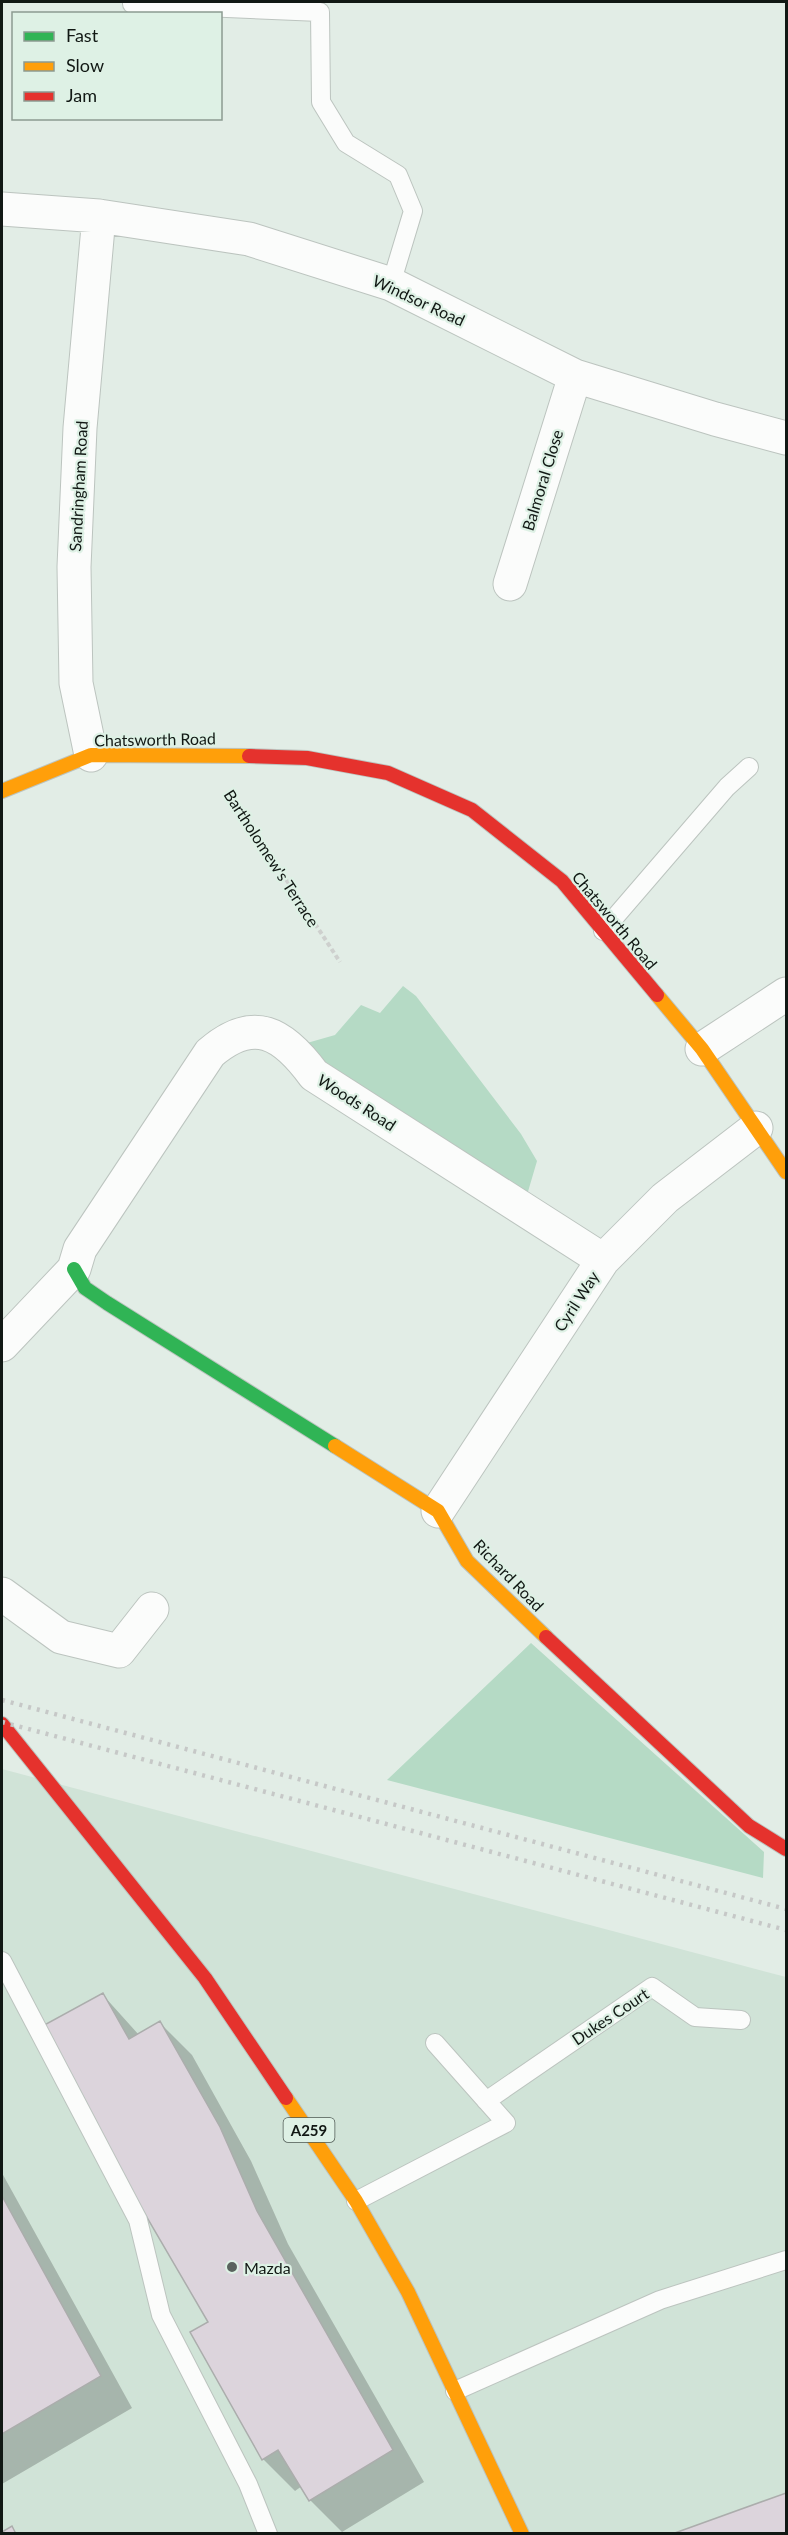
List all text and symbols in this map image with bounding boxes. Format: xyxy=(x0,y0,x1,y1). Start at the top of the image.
legend xyxy=(12,12,222,120)
text: Fast xyxy=(66,24,99,46)
text: Slow xyxy=(66,54,104,76)
text: Jam xyxy=(66,84,97,106)
street label: Windsor Road xyxy=(370,270,468,330)
street label: Sandringham Road xyxy=(65,420,91,552)
street label: Balmoral Close xyxy=(518,427,566,533)
street label: Chatsworth Road xyxy=(94,728,216,750)
street label: Bartholomew's Terrace xyxy=(221,786,323,930)
street label: Chatsworth Road xyxy=(569,867,661,973)
street label: Woods Road xyxy=(314,1070,400,1134)
street label: Cyril Way xyxy=(550,1267,603,1335)
street label: Richard Road xyxy=(470,1535,548,1615)
street label: Dukes Court xyxy=(568,1983,652,2049)
road number: A259 xyxy=(284,2118,334,2142)
place label: Mazda xyxy=(244,2258,291,2277)
marker: Mazda xyxy=(225,2260,239,2274)

